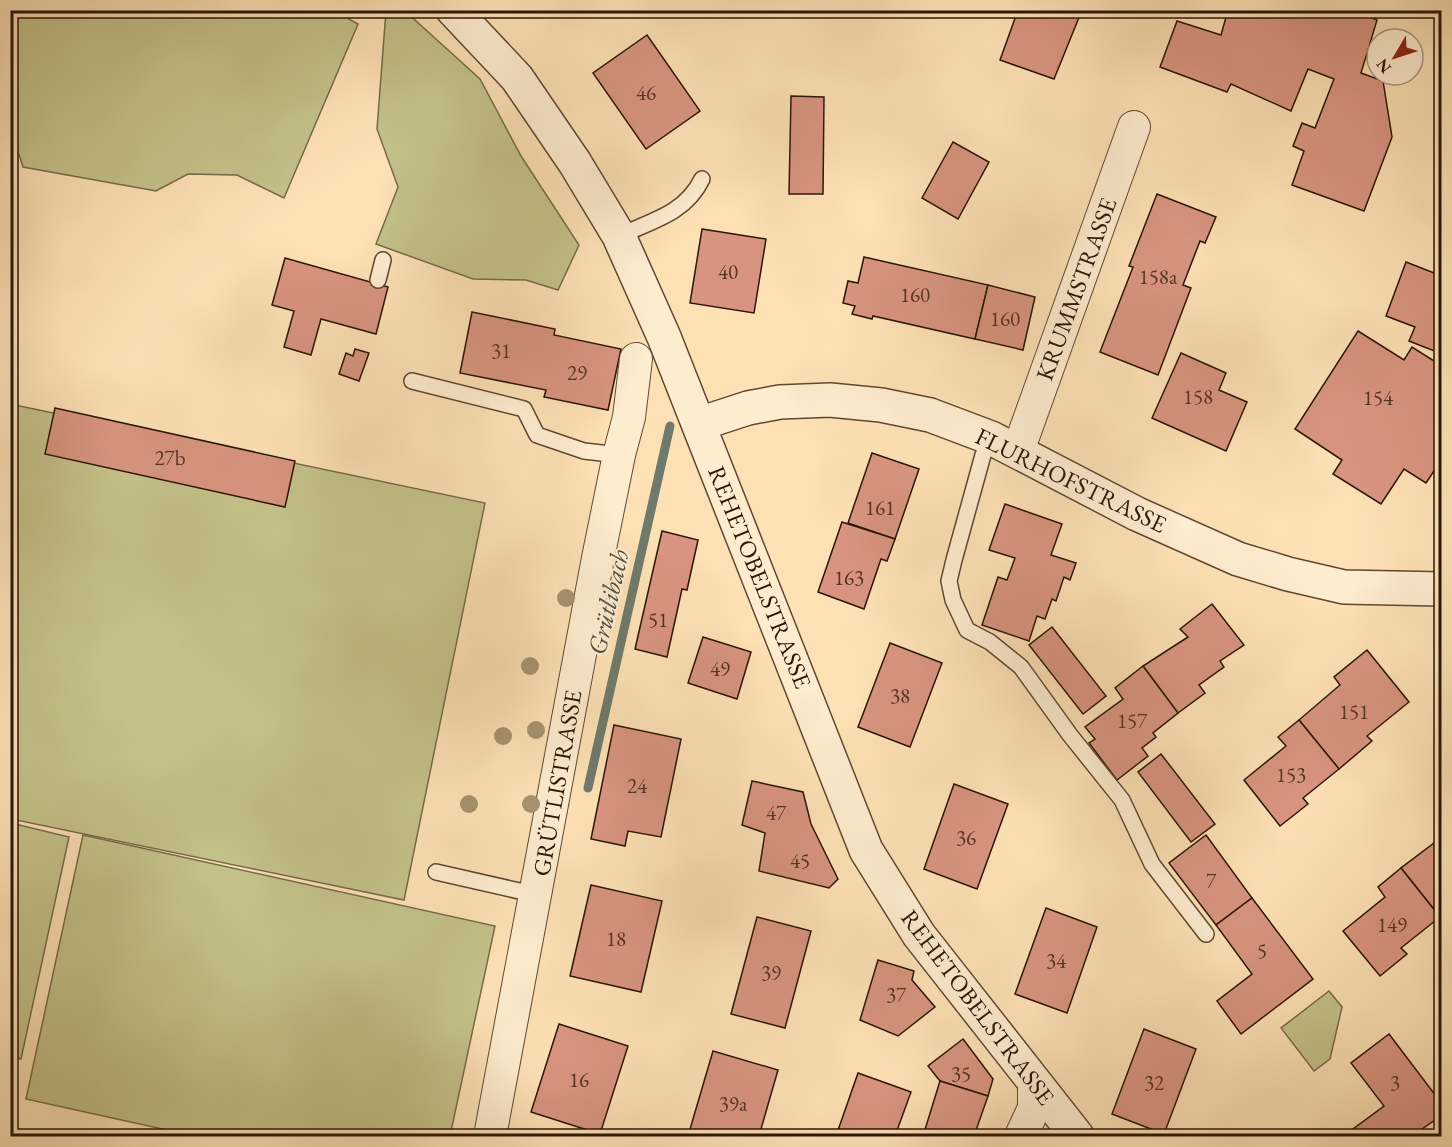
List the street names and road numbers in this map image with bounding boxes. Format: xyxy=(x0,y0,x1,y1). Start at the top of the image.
street label: KRUMMSTRASSE xyxy=(1029,193,1123,385)
street label: FLURHOFSTRASSE xyxy=(970,420,1172,540)
street label: REHETOBELSTRASSE xyxy=(701,461,819,693)
street label: GRÜTLISTRASSE xyxy=(525,688,589,878)
street label: REHETOBELSTRASSE xyxy=(894,903,1062,1111)

